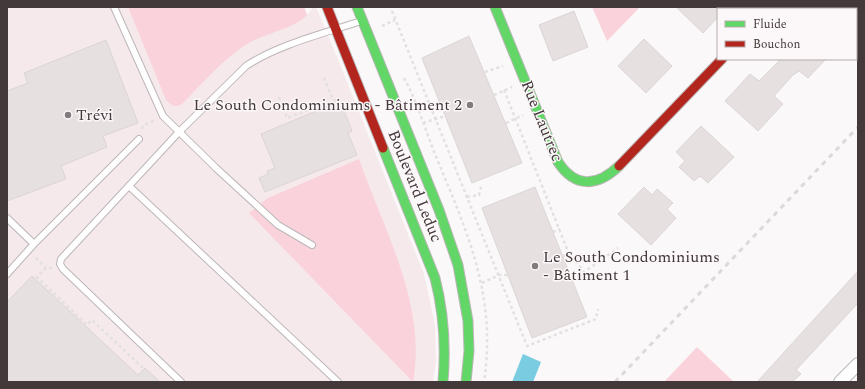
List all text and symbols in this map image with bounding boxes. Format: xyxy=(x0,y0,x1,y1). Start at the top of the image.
legend xyxy=(717,8,857,60)
text: Fluide xyxy=(753,15,787,34)
text: Bouchon xyxy=(753,35,800,54)
street label: Rue Lautrec xyxy=(515,77,569,165)
place label: Le South Condominiums - Bâtiment 2 xyxy=(194,93,462,117)
marker: Le South Condominiums - Bâtiment 2 xyxy=(465,100,475,110)
place label: Trévi xyxy=(76,103,113,127)
marker: Trévi xyxy=(63,110,73,120)
street label: Boulevard Leduc xyxy=(382,126,448,246)
place label: Le South Condominiums - Bâtiment 1 xyxy=(543,245,720,287)
marker: Le South Condominiums - Bâtiment 1 xyxy=(530,261,540,271)

